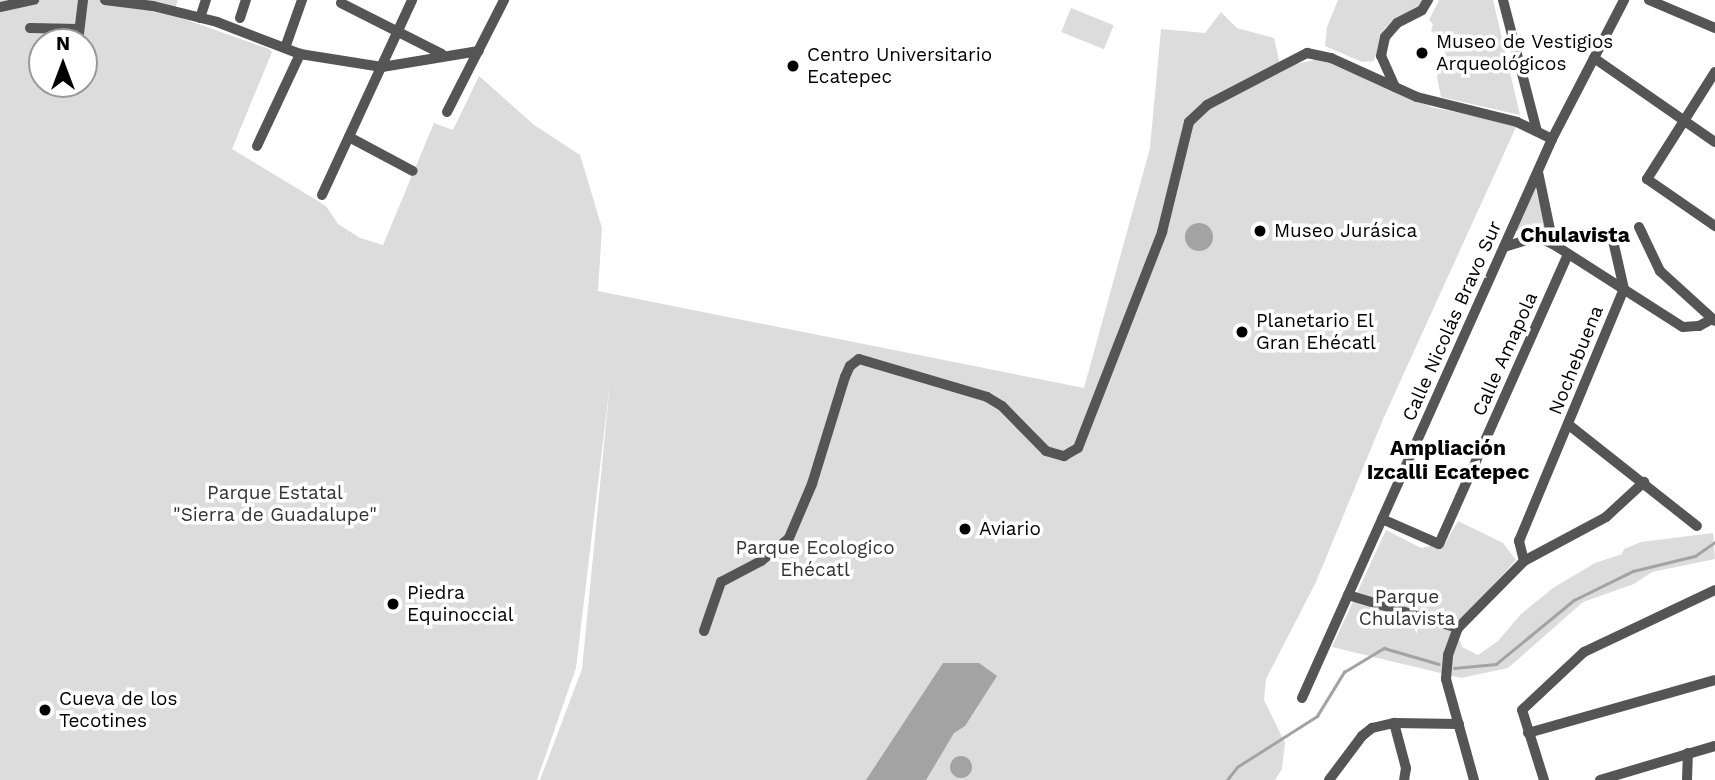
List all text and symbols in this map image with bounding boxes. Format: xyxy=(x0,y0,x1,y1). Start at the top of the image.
north arrow xyxy=(28,28,98,98)
place label: Museo de Vestigios Arqueológicos xyxy=(1436,31,1614,75)
text: N xyxy=(56,32,70,55)
place label: Centro Universitario Ecatepec xyxy=(807,44,992,88)
marker: Museo de Vestigios Arqueológicos xyxy=(1414,45,1430,61)
marker: Centro Universitario Ecatepec xyxy=(785,58,801,74)
street label: Calle Nicolás Bravo Sur xyxy=(1398,217,1506,425)
place label: Museo Jurásica xyxy=(1274,220,1418,242)
district label: Chulavista xyxy=(1520,222,1630,248)
marker: Museo Jurásica xyxy=(1252,223,1268,239)
street label: Calle Amapola xyxy=(1467,288,1543,420)
street label: Nochebuena xyxy=(1544,302,1608,418)
place label: Planetario El Gran Ehécatl xyxy=(1256,310,1376,354)
marker: Planetario El Gran Ehécatl xyxy=(1234,324,1250,340)
district label: Ampliación Izcalli Ecatepec xyxy=(1367,435,1529,485)
park label: Parque Estatal "Sierra de Guadalupe" xyxy=(173,482,377,526)
place label: Aviario xyxy=(979,518,1041,540)
marker: Aviario xyxy=(957,521,973,537)
park label: Parque Ecologico Ehécatl xyxy=(735,537,895,581)
place label: Piedra Equinoccial xyxy=(407,582,514,626)
park label: Parque Chulavista xyxy=(1359,586,1455,630)
marker: Piedra Equinoccial xyxy=(385,596,401,612)
place label: Cueva de los Tecotines xyxy=(59,688,178,732)
marker: Cueva de los Tecotines xyxy=(37,702,53,718)

